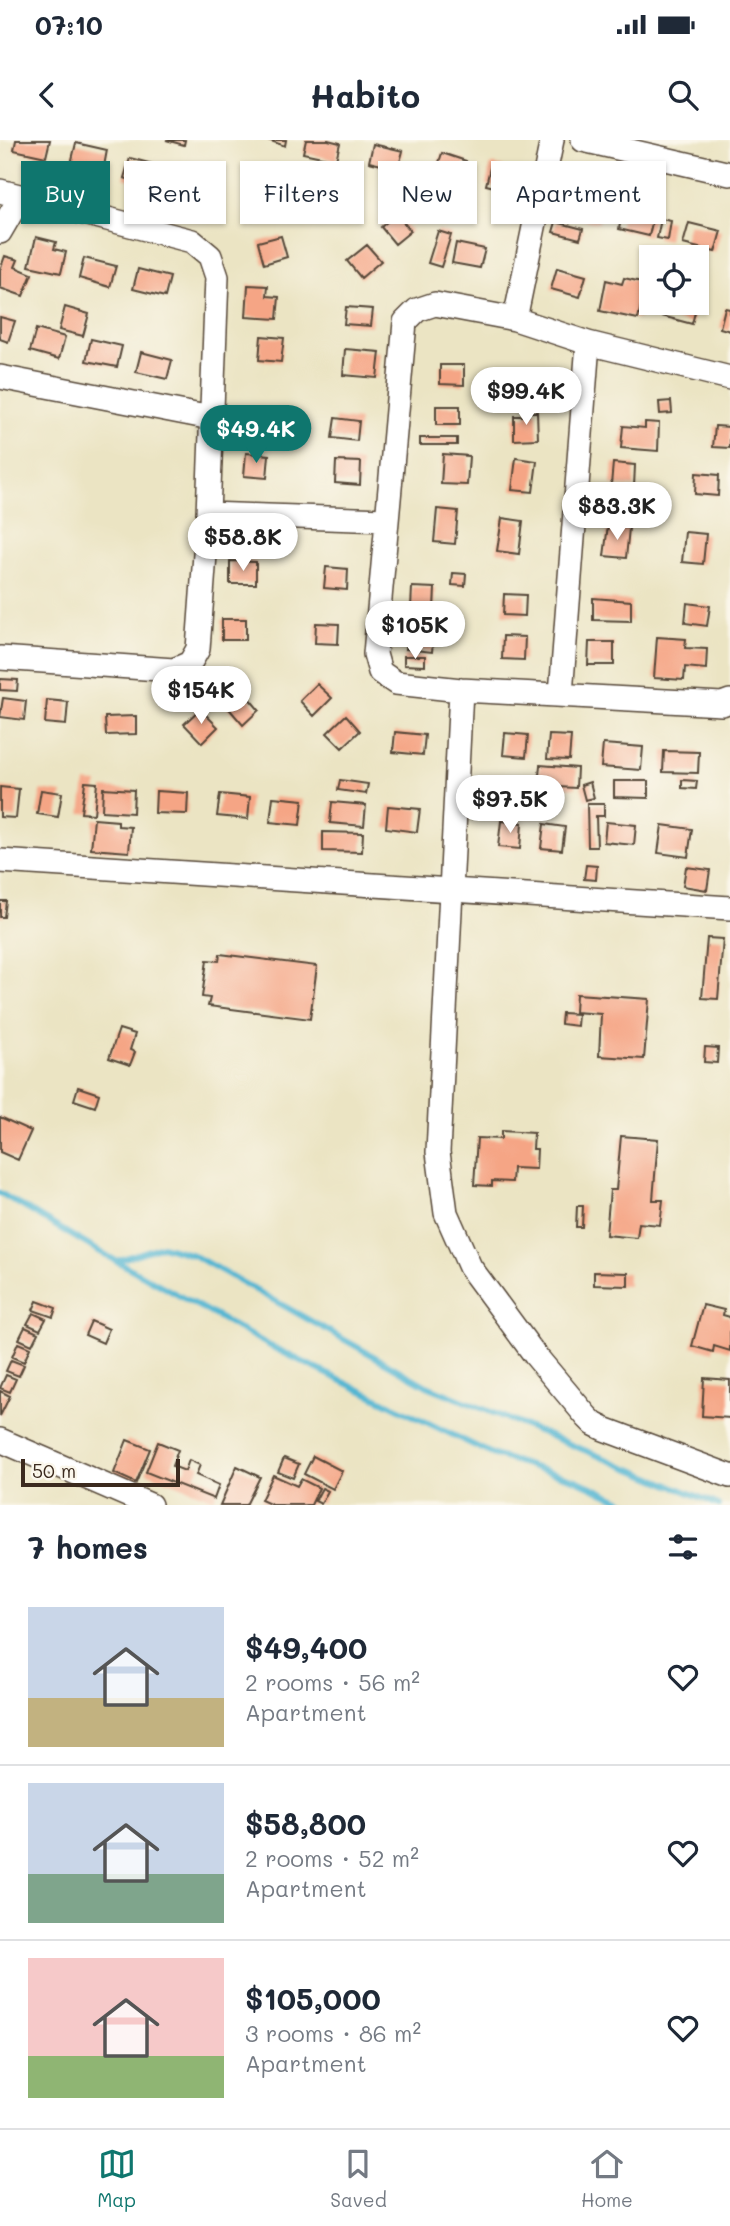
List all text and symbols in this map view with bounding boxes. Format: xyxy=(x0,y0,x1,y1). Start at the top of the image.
text: 07:10 xyxy=(35,8,103,42)
text: Habito xyxy=(310,74,420,116)
icon: back xyxy=(28,76,66,114)
icon: search xyxy=(664,76,702,114)
chip: Buy xyxy=(21,161,110,224)
chip: Rent xyxy=(124,161,226,224)
chip: Filters xyxy=(240,161,364,224)
chip: New xyxy=(378,161,477,224)
chip: Apartment xyxy=(491,161,666,224)
map controls xyxy=(639,245,709,315)
button: locate xyxy=(639,245,709,315)
pin: $99.4K xyxy=(469,368,583,427)
text: $99.4K xyxy=(487,375,565,405)
pin: $49.4K xyxy=(199,406,313,465)
text: $49.4K xyxy=(216,413,296,443)
pin: $83.3K xyxy=(560,482,674,542)
text: $83.3K xyxy=(578,490,656,520)
pin: $58.8K xyxy=(186,514,300,573)
text: $58.8K xyxy=(204,521,282,551)
pin: $105K xyxy=(366,602,464,661)
text: $105K xyxy=(381,609,449,639)
pin: $154K xyxy=(152,666,250,726)
text: $154K xyxy=(167,674,235,704)
pin: $97.5K xyxy=(453,776,567,835)
text: $97.5K xyxy=(472,783,548,813)
scale bar xyxy=(21,1456,180,1488)
text: 50 m xyxy=(32,1458,76,1483)
text: 7 homes xyxy=(28,1527,148,1567)
icon: filters xyxy=(664,1528,702,1566)
text: $49,400 xyxy=(245,1627,367,1667)
icon: home xyxy=(84,1635,168,1719)
icon: heart xyxy=(664,1658,702,1696)
text: 2 rooms · 56 m² xyxy=(245,1667,420,1697)
text: Apartment xyxy=(245,1697,367,1727)
text: $58,800 xyxy=(245,1803,366,1843)
icon: home xyxy=(84,1811,168,1895)
icon: heart xyxy=(664,1834,702,1872)
text: 2 rooms · 52 m² xyxy=(245,1843,419,1873)
text: Apartment xyxy=(245,1873,367,1903)
text: $105,000 xyxy=(245,1978,381,2018)
icon: home xyxy=(84,1986,168,2070)
icon: heart xyxy=(664,2009,702,2047)
text: 3 rooms · 86 m² xyxy=(245,2018,421,2048)
text: Apartment xyxy=(245,2048,367,2078)
tab: Map xyxy=(97,2145,136,2212)
tab: Saved xyxy=(330,2145,387,2212)
tab: Home xyxy=(581,2145,633,2212)

